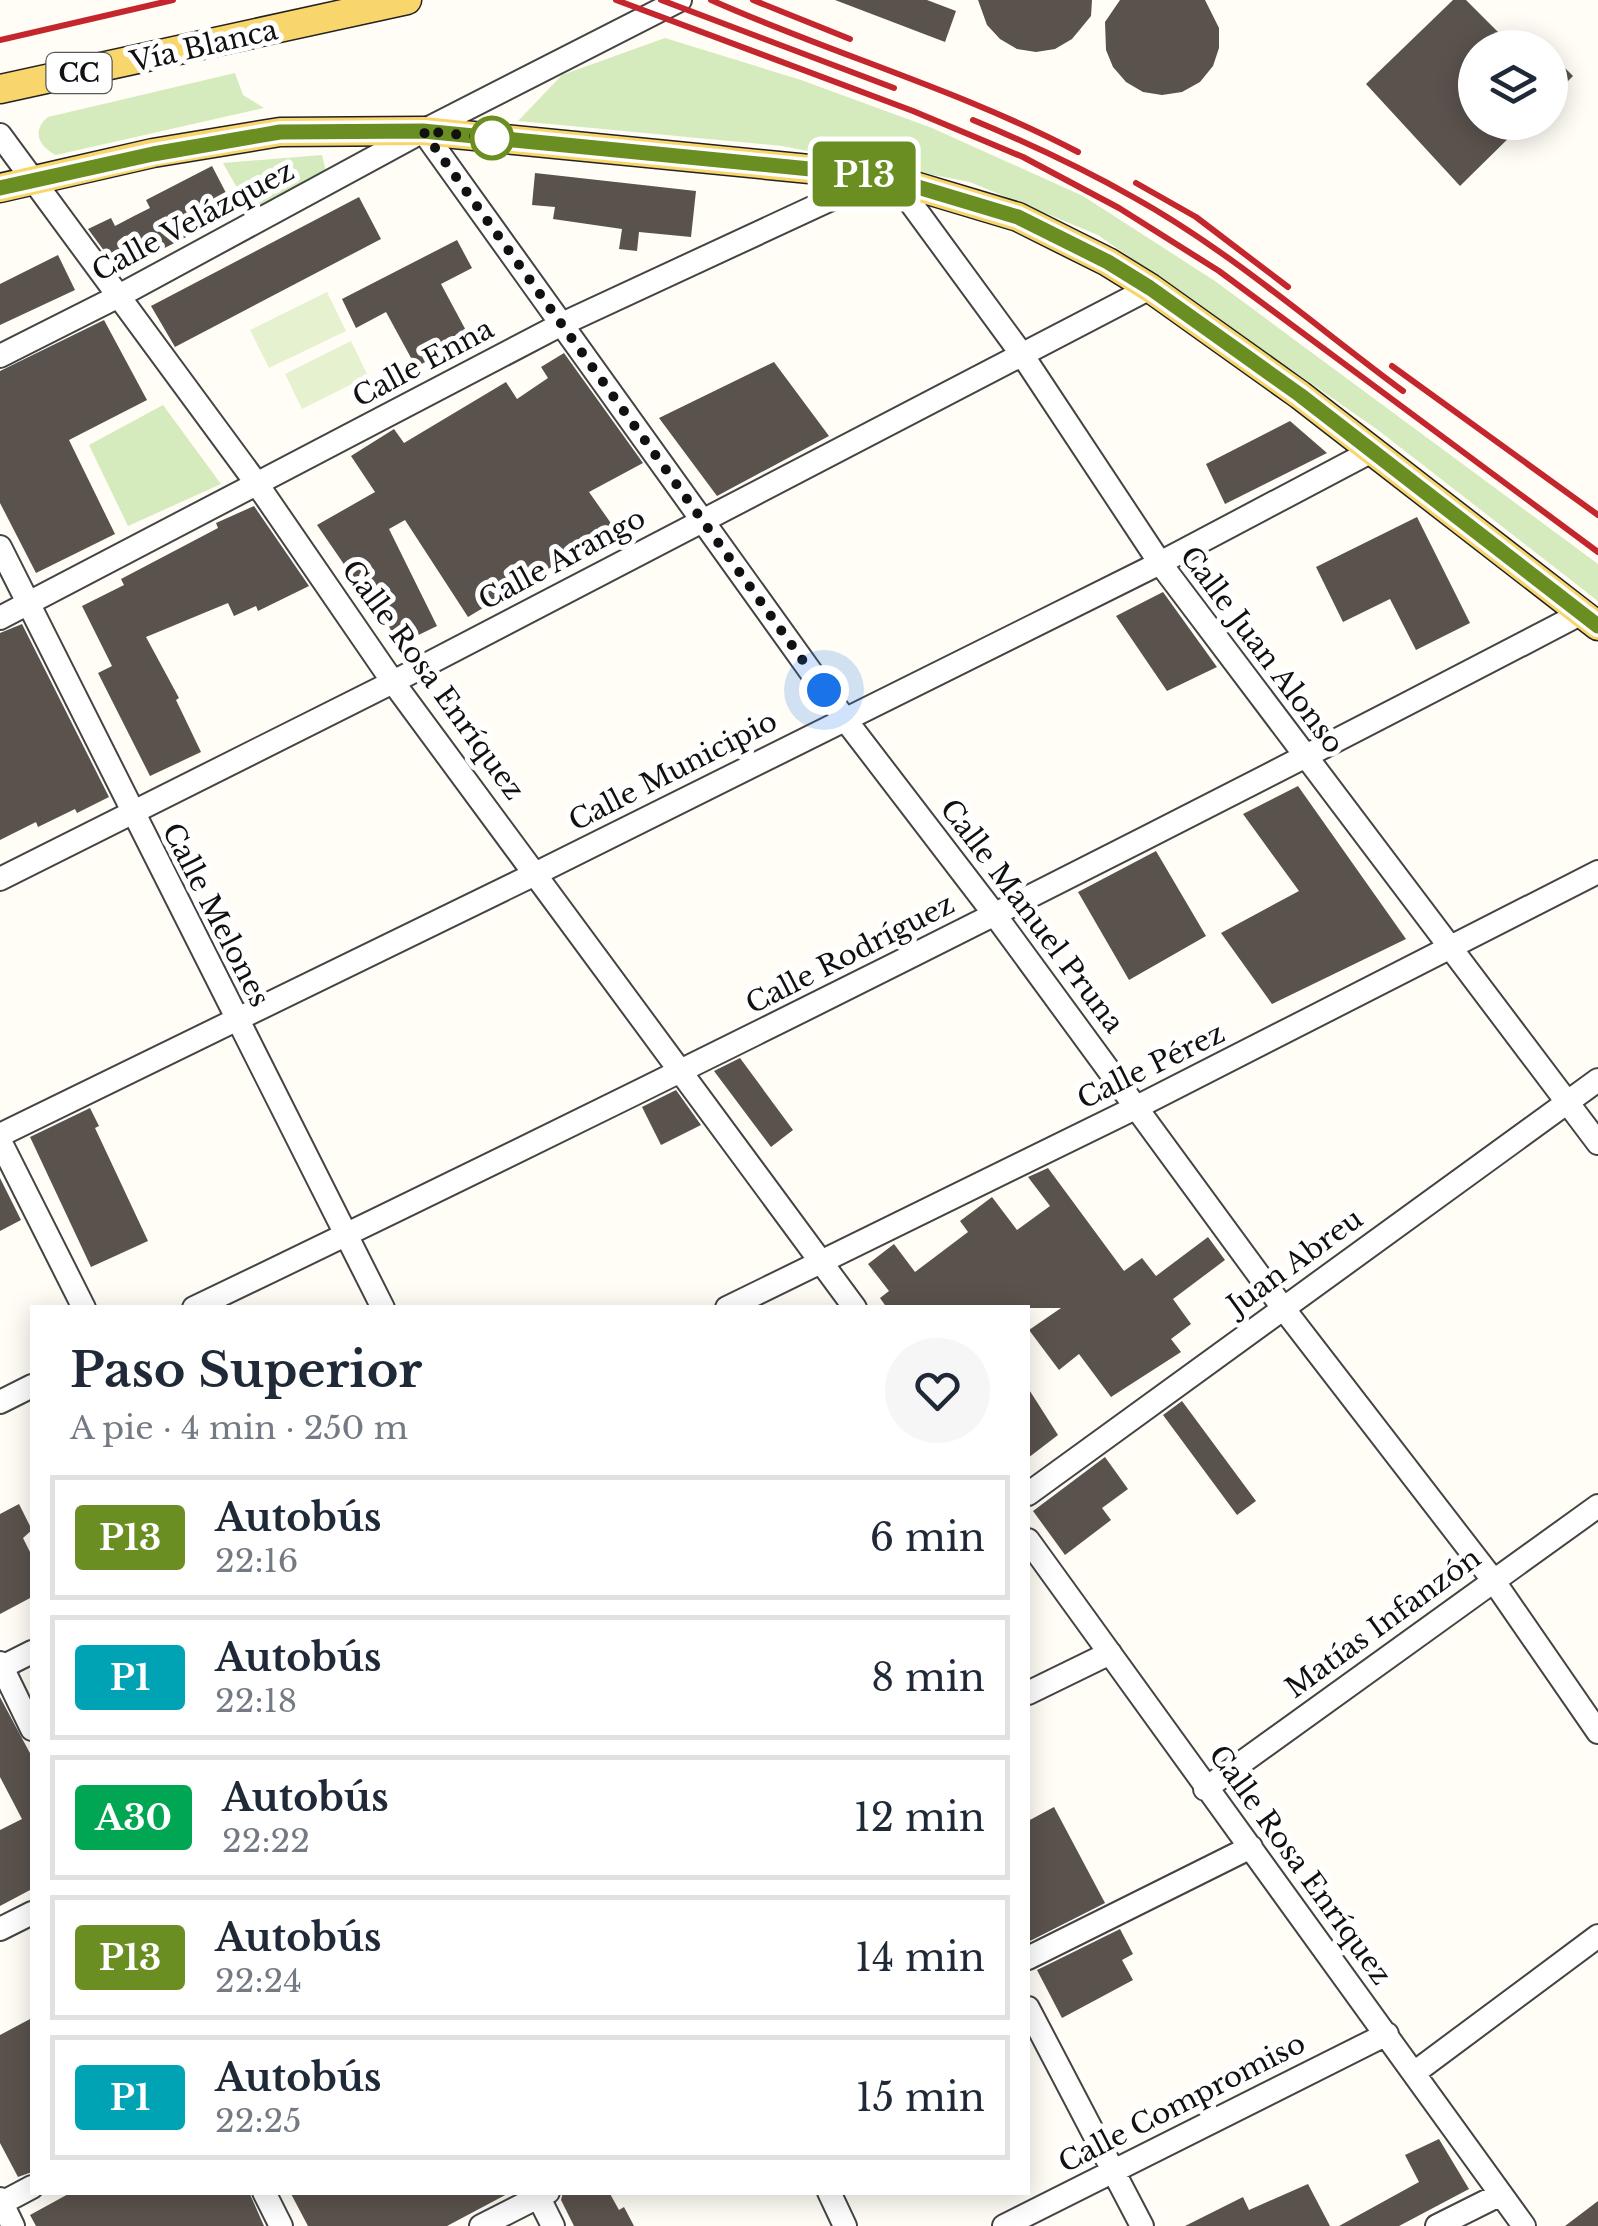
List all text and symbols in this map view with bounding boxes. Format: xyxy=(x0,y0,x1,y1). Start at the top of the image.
street label: Vía Blanca xyxy=(126,12,281,80)
map controls xyxy=(1458,30,1568,140)
button: layers xyxy=(1458,30,1568,140)
road number: CC xyxy=(46,53,112,93)
unlabelled marker xyxy=(471,117,513,159)
line badge: P13 xyxy=(806,142,922,206)
street label: Calle Velázquez xyxy=(86,153,300,289)
text: P13 xyxy=(833,153,895,196)
street label: Calle Enna xyxy=(346,311,500,415)
street label: Calle Arango xyxy=(473,500,651,618)
street label: Calle Juan Alonso xyxy=(1173,539,1351,761)
street label: Calle Rosa Enríquez xyxy=(334,553,532,807)
your location xyxy=(799,665,849,715)
street label: Calle Municipio xyxy=(563,703,783,839)
street label: Calle Manuel Pruna xyxy=(933,792,1132,1040)
street label: Calle Melones xyxy=(155,817,277,1013)
street label: Calle Rodríguez xyxy=(740,886,960,1022)
street label: Calle Pérez xyxy=(1072,1015,1230,1117)
street label: Juan Abreu xyxy=(1217,1201,1370,1325)
button: heart xyxy=(885,1338,990,1443)
text: Paso Superior xyxy=(70,1340,422,1400)
text: A pie · 4 min · 250 m xyxy=(70,1408,408,1448)
text: Autobús xyxy=(215,1494,382,1541)
text: 6 min xyxy=(870,1514,985,1561)
text: P13 xyxy=(99,1516,161,1559)
street label: Matías Infanzón xyxy=(1279,1540,1487,1706)
text: 22:16 xyxy=(215,1541,298,1581)
text: Autobús xyxy=(215,1634,382,1681)
text: 8 min xyxy=(871,1654,985,1701)
text: P1 xyxy=(110,1656,150,1699)
text: 22:18 xyxy=(215,1681,297,1721)
street label: Calle Rosa Enríquez xyxy=(1201,1738,1399,1992)
text: Autobús xyxy=(222,1774,389,1821)
text: 12 min xyxy=(854,1794,985,1841)
text: A30 xyxy=(95,1796,172,1839)
text: 22:22 xyxy=(222,1821,310,1861)
text: Autobús xyxy=(215,1914,382,1961)
text: 14 min xyxy=(855,1934,985,1981)
text: P13 xyxy=(99,1936,161,1979)
text: 22:24 xyxy=(215,1961,302,2001)
street label: Calle Compromiso xyxy=(1053,2026,1311,2180)
text: Autobús xyxy=(215,2054,382,2101)
text: 15 min xyxy=(856,2074,985,2121)
text: P1 xyxy=(110,2076,150,2119)
text: 22:25 xyxy=(215,2101,301,2141)

